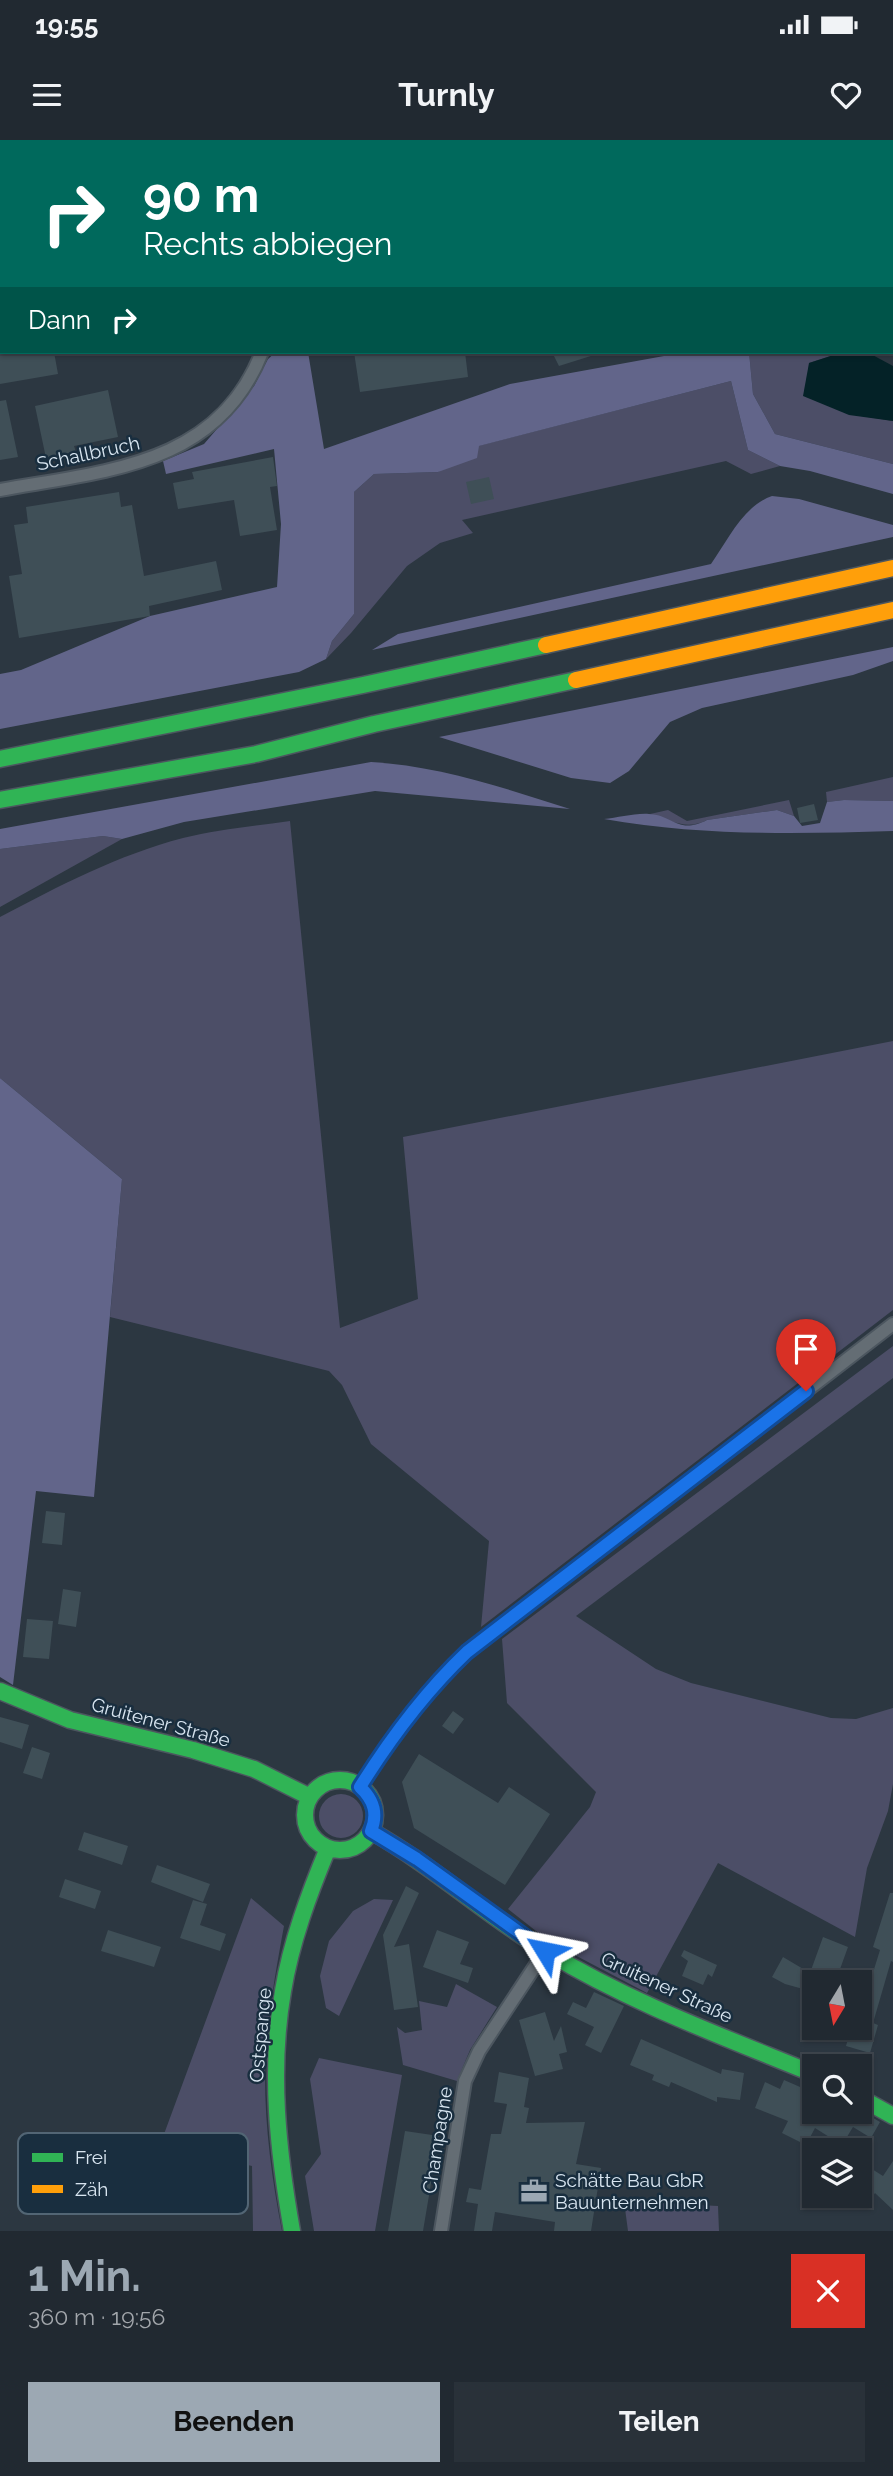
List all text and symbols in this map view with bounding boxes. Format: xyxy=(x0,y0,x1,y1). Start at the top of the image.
text: 19:55 xyxy=(35,10,98,40)
icon: menu xyxy=(28,76,66,114)
text: Turnly xyxy=(398,76,495,113)
icon: heart xyxy=(827,76,865,114)
text: 90 m xyxy=(143,166,259,223)
icon: right xyxy=(28,168,119,259)
text: Rechts abbiegen xyxy=(143,225,392,262)
icon: right xyxy=(105,301,143,339)
text: Dann xyxy=(28,305,91,335)
street label: Schallbruch xyxy=(34,431,142,475)
pin xyxy=(776,1319,836,1391)
icon: arrive xyxy=(787,1330,825,1368)
street label: Gruitener Straße xyxy=(89,1693,233,1751)
position arrow xyxy=(508,1914,582,1988)
street label: Gruitener Straße xyxy=(598,1947,736,2027)
north arrow xyxy=(802,1970,872,2040)
map controls xyxy=(802,1970,872,2208)
street label: Ostspange xyxy=(245,1987,275,2083)
button: search xyxy=(802,2054,872,2124)
street label: Champagne xyxy=(418,2085,456,2195)
legend xyxy=(18,2133,248,2214)
button: layers xyxy=(802,2138,872,2208)
text: Frei xyxy=(75,2146,107,2168)
place label: Schätte Bau GbR Bauunternehmen xyxy=(555,2169,709,2213)
office icon: Schätte Bau GbR Bauunternehmen xyxy=(519,2176,549,2206)
text: Zäh xyxy=(75,2178,108,2200)
text: 1 Min. xyxy=(28,2252,141,2301)
button: close xyxy=(791,2254,865,2328)
text: 360 m · 19:56 xyxy=(28,2303,165,2330)
button: Beenden xyxy=(28,2382,440,2462)
button: Teilen xyxy=(454,2382,865,2462)

